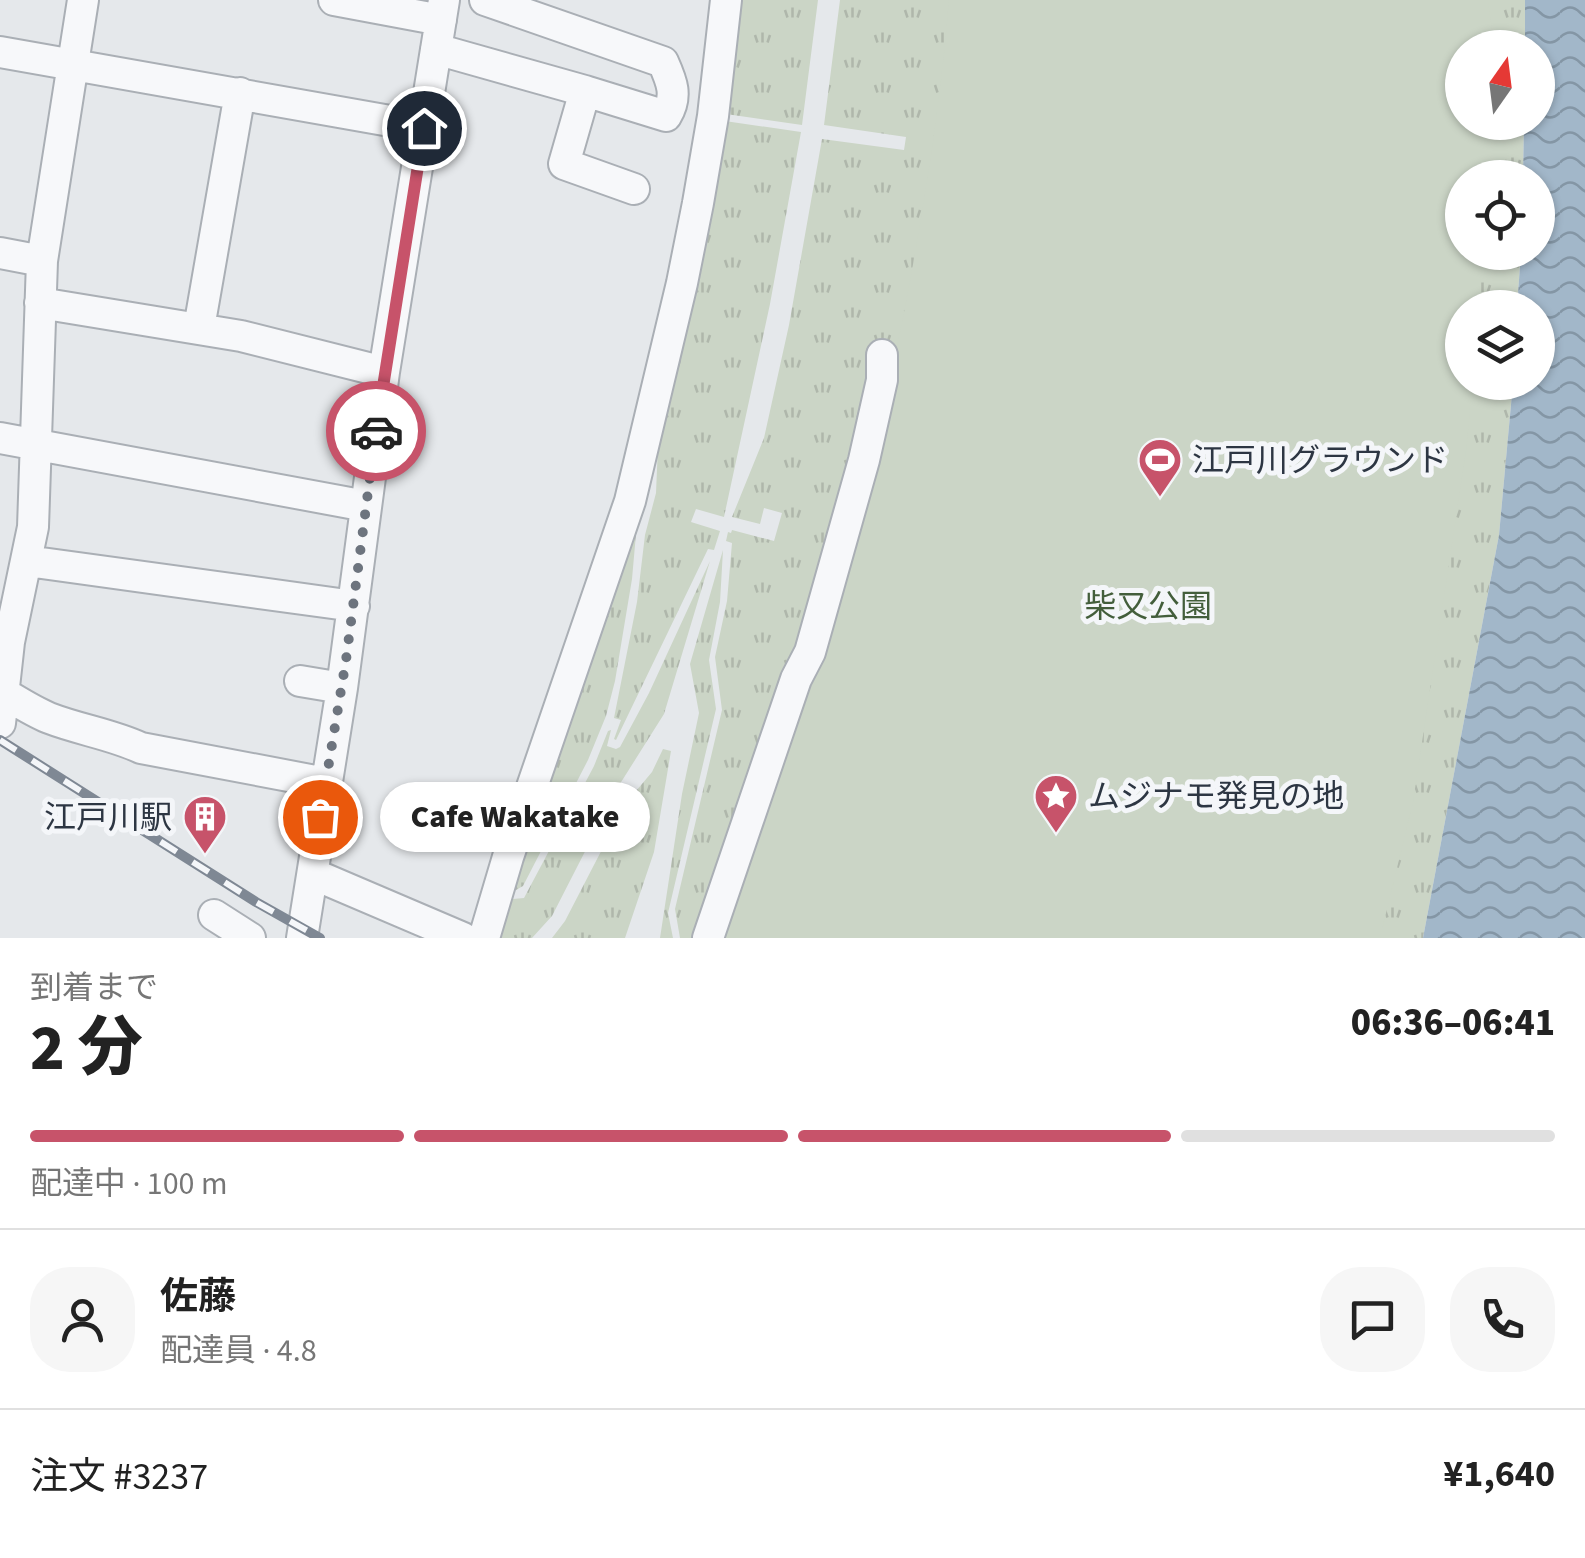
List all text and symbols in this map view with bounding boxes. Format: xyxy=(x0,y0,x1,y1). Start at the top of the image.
north arrow xyxy=(1445,30,1555,140)
map controls xyxy=(1445,30,1555,400)
pin xyxy=(382,86,467,171)
icon: home xyxy=(397,101,452,156)
button: locate xyxy=(1445,160,1555,270)
button: layers xyxy=(1445,290,1555,400)
courier xyxy=(326,381,426,481)
icon: car xyxy=(349,404,404,459)
sports icon: 江戸川グラウンド xyxy=(1137,437,1183,498)
place label: 江戸川グラウンド xyxy=(1192,438,1448,484)
park label: 柴又公園 xyxy=(1084,584,1212,630)
place icon: ムジナモ発見の地 xyxy=(1033,773,1079,834)
place label: ムジナモ発見の地 xyxy=(1088,774,1344,820)
pin xyxy=(278,775,363,860)
callout: Cafe Wakatake xyxy=(380,782,650,852)
icon: bag xyxy=(293,790,348,845)
building icon: 江戸川駅 xyxy=(182,794,228,855)
text: Cafe Wakatake xyxy=(410,794,620,840)
place label: 江戸川駅 xyxy=(44,795,172,841)
text: 到着まで xyxy=(30,965,158,1011)
text: 06:36–06:41 xyxy=(1351,996,1555,1050)
text: 2 分 xyxy=(30,1002,143,1095)
text: 配達中 · 100 m xyxy=(30,1161,227,1207)
button: person xyxy=(30,1267,135,1372)
button: chat xyxy=(1320,1267,1425,1372)
button: phone xyxy=(1450,1267,1555,1372)
text: 佐藤 xyxy=(160,1270,236,1324)
text: 配達員 · 4.8 xyxy=(160,1328,317,1374)
text: ¥1,640 xyxy=(1443,1447,1555,1501)
text: 注文 #3237 xyxy=(30,1450,208,1504)

